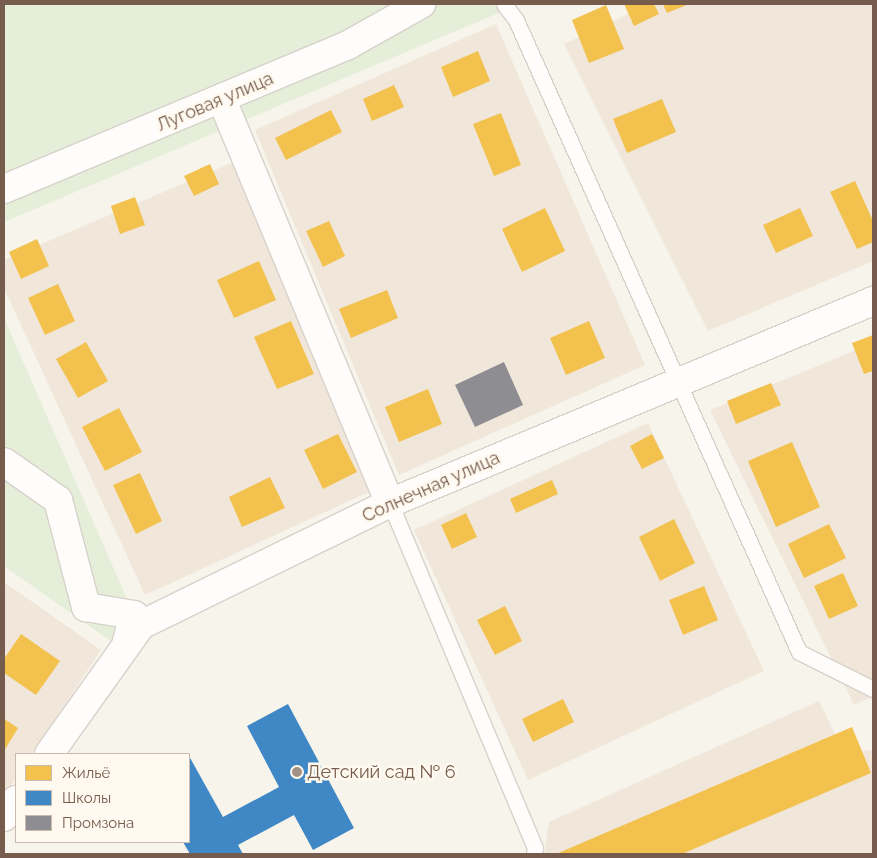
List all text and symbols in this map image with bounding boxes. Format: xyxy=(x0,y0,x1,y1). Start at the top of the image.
street label: Луговая улица xyxy=(153,68,277,136)
street label: Солнечная улица xyxy=(359,447,503,527)
legend xyxy=(15,753,190,843)
place label: Детский сад № 6 xyxy=(307,761,456,783)
text: Жильё xyxy=(62,764,110,782)
marker: Детский сад № 6 xyxy=(291,766,303,778)
text: Школы xyxy=(62,789,111,807)
text: Промзона xyxy=(62,814,134,832)

